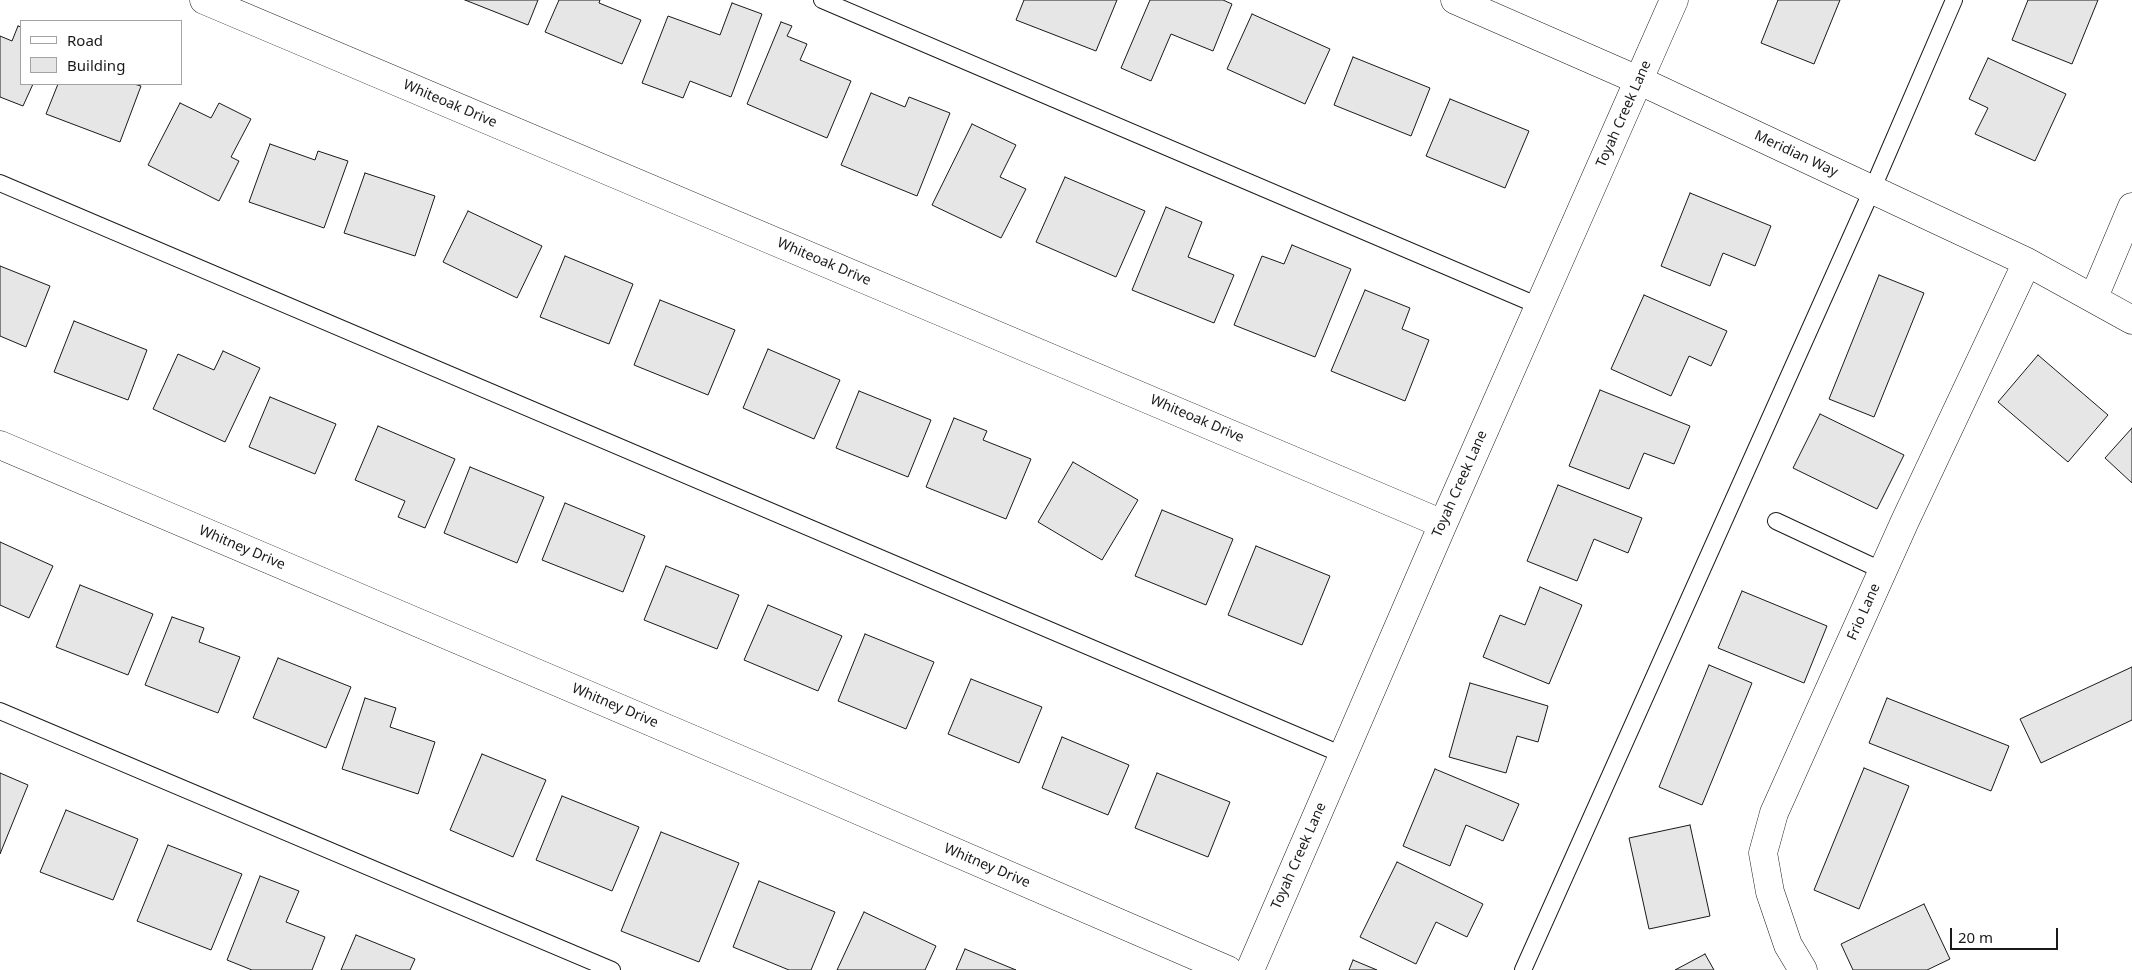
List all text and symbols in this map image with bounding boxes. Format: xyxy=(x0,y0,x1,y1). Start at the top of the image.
legend xyxy=(20,20,182,85)
text: Road xyxy=(67,30,103,50)
text: Building xyxy=(67,55,125,75)
street label: Toyah Creek Lane xyxy=(1593,58,1655,170)
street label: Whiteoak Drive xyxy=(401,77,499,131)
street label: Meridian Way xyxy=(1752,127,1840,181)
street label: Whiteoak Drive xyxy=(775,235,873,289)
street label: Whiteoak Drive xyxy=(1148,392,1246,446)
street label: Toyah Creek Lane xyxy=(1429,428,1491,540)
street label: Whitney Drive xyxy=(196,522,288,574)
street label: Frio Lane xyxy=(1844,581,1884,643)
street label: Whitney Drive xyxy=(569,680,661,732)
street label: Toyah Creek Lane xyxy=(1268,800,1330,912)
street label: Whitney Drive xyxy=(941,840,1033,892)
scale bar xyxy=(1952,918,2060,950)
text: 20 m xyxy=(1958,927,1993,947)

